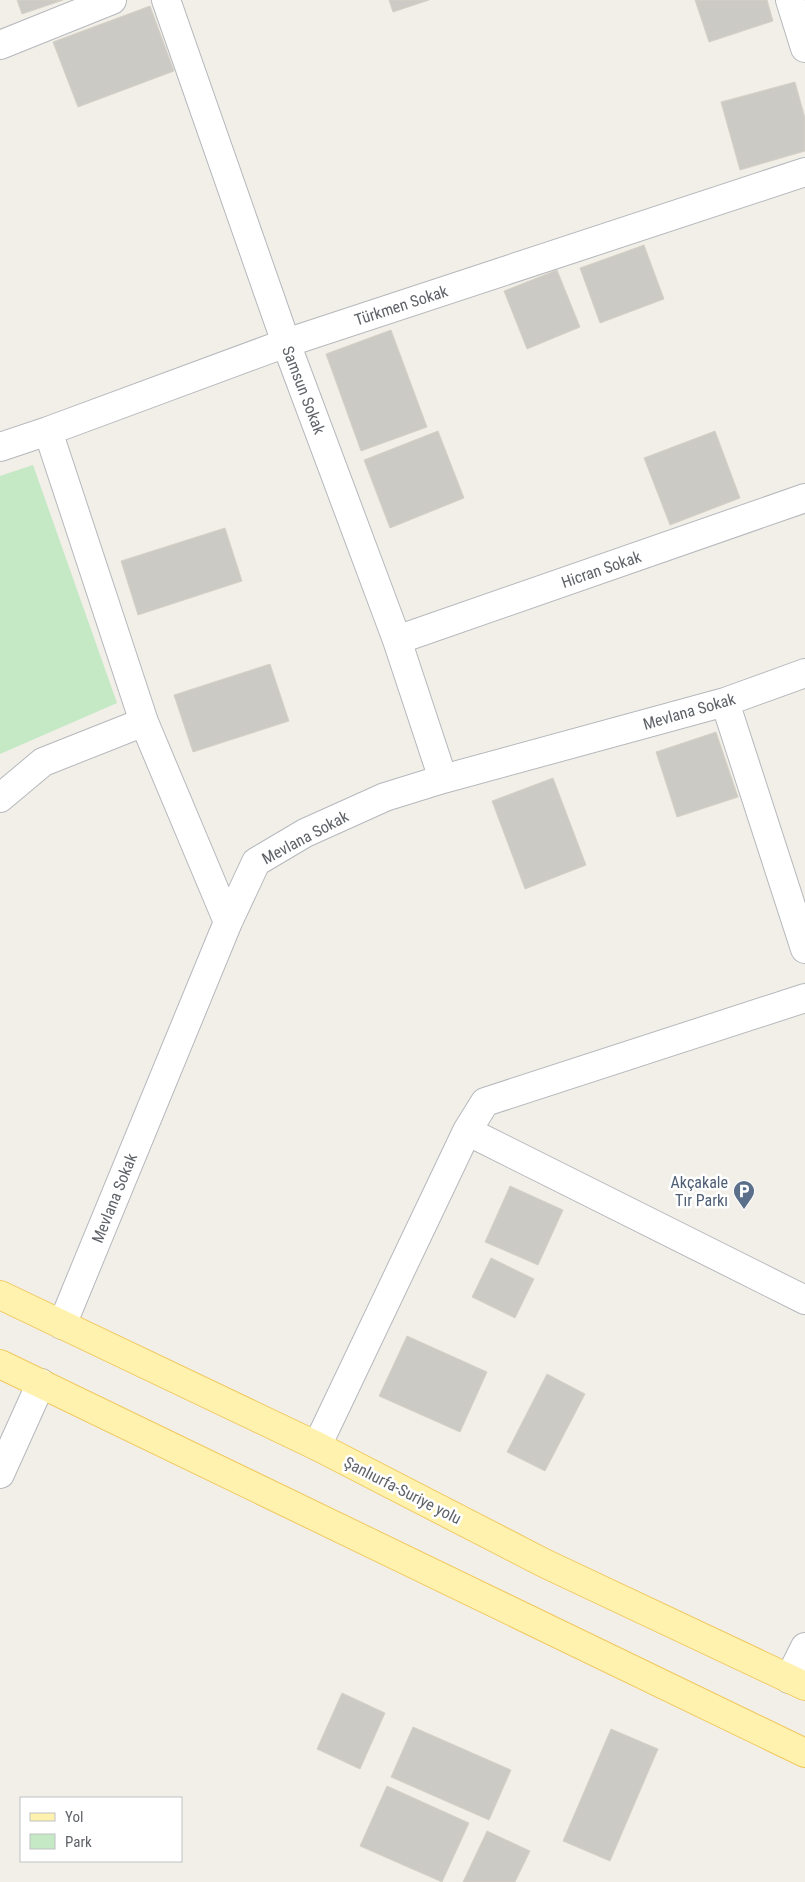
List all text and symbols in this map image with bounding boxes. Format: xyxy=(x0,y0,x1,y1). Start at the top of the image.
street label: Türkmen Sokak xyxy=(352,281,451,329)
street label: Samsun Sokak xyxy=(278,343,329,438)
street label: Hicran Sokak xyxy=(559,547,644,592)
street label: Mevlana Sokak xyxy=(641,689,738,734)
street label: Mevlana Sokak xyxy=(259,806,352,868)
street label: Mevlana Sokak xyxy=(88,1150,141,1246)
place label: Akçakale Tır Parkı xyxy=(671,1173,728,1210)
parking icon: Akçakale Tır Parkı xyxy=(732,1179,756,1210)
street label: Şanlıurfa-Suriye yolu xyxy=(341,1453,465,1528)
legend xyxy=(20,1797,182,1862)
text: Yol xyxy=(65,1808,83,1826)
text: Park xyxy=(65,1833,92,1851)

